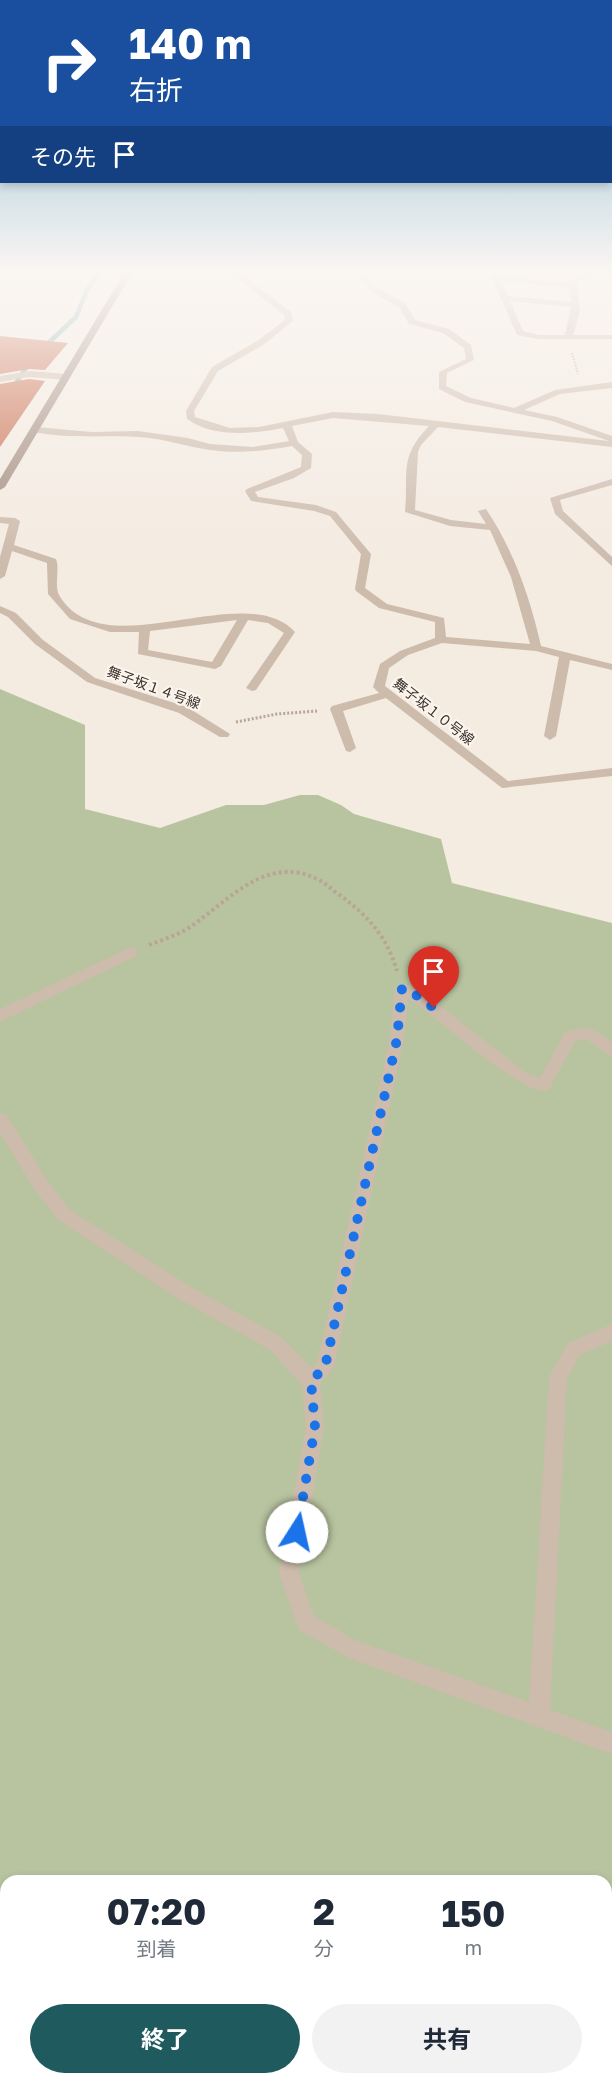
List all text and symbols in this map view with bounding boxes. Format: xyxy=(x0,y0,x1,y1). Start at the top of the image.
text: 140 m xyxy=(129,18,251,68)
icon: right xyxy=(30,24,108,102)
text: 右折 xyxy=(129,74,183,106)
icon: arrive xyxy=(108,138,141,171)
text: その先 xyxy=(30,143,96,170)
street label: 舞子坂１４号線 xyxy=(105,662,203,712)
street label: 舞子坂１０号線 xyxy=(390,674,478,748)
pin xyxy=(408,946,459,1008)
icon: arrive xyxy=(417,955,450,988)
position arrow xyxy=(265,1500,329,1564)
text: 07:20 xyxy=(107,1890,206,1933)
text: 2 xyxy=(313,1890,335,1933)
text: 150 xyxy=(442,1892,505,1935)
text: m xyxy=(465,1935,482,1959)
text: 到着 xyxy=(137,1936,177,1960)
text: 分 xyxy=(314,1936,334,1960)
button: 終了 xyxy=(30,2004,300,2073)
button: 共有 xyxy=(312,2004,582,2073)

